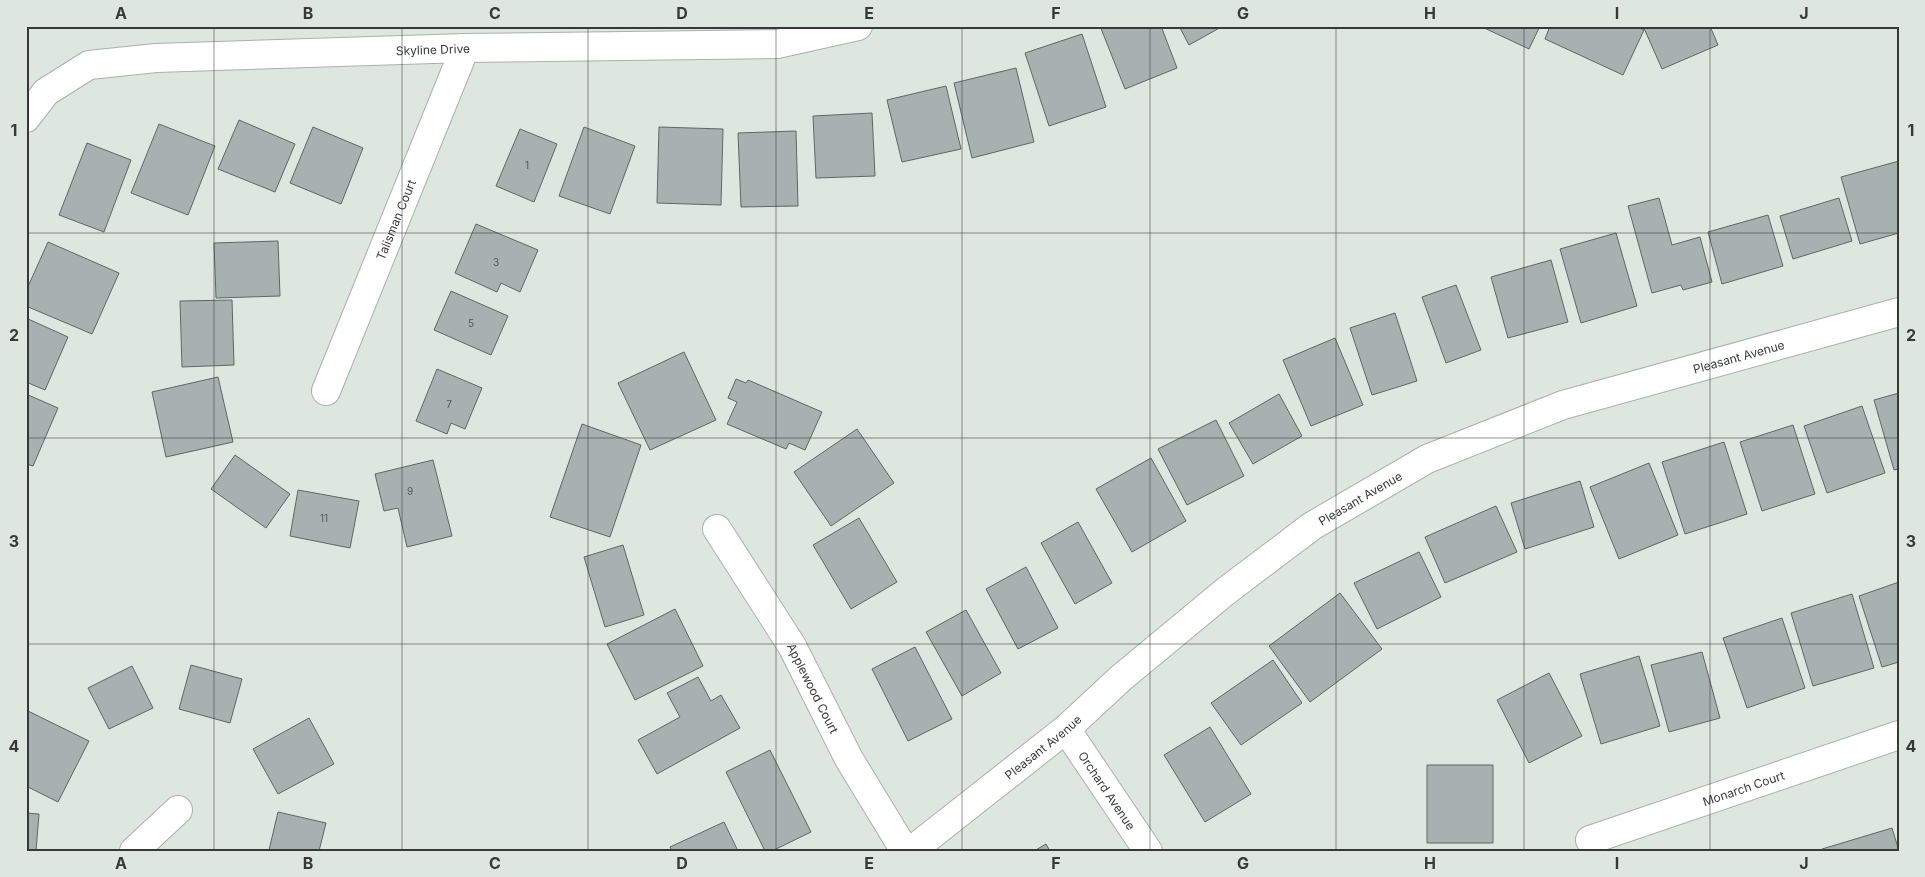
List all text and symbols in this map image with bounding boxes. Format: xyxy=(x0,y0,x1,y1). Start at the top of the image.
text: A xyxy=(115,3,127,23)
text: B xyxy=(303,3,313,23)
text: C xyxy=(489,3,501,23)
text: D xyxy=(676,3,688,23)
text: E xyxy=(864,3,874,23)
text: F xyxy=(1051,3,1061,23)
text: G xyxy=(1237,3,1249,23)
text: H xyxy=(1424,3,1436,23)
text: I xyxy=(1615,3,1619,23)
text: J xyxy=(1799,3,1809,23)
street label: Skyline Drive xyxy=(396,40,470,58)
text: 1 xyxy=(11,120,17,140)
text: 1 xyxy=(1908,120,1914,140)
house number: 1 xyxy=(525,159,529,171)
street label: Talisman Court xyxy=(373,177,418,262)
house number: 3 xyxy=(493,256,499,268)
house number: 5 xyxy=(468,317,474,329)
text: 2 xyxy=(9,325,19,345)
text: 2 xyxy=(1906,325,1916,345)
street label: Pleasant Avenue xyxy=(1691,337,1786,376)
house number: 7 xyxy=(446,398,452,410)
street label: Pleasant Avenue xyxy=(1316,468,1404,528)
house number: 9 xyxy=(407,485,413,497)
house number: 11 xyxy=(320,512,328,524)
text: 3 xyxy=(9,531,19,551)
text: 3 xyxy=(1906,531,1916,551)
street label: Applewood Court xyxy=(784,640,842,736)
street label: Pleasant Avenue xyxy=(1001,711,1084,782)
text: 4 xyxy=(9,736,20,756)
text: 4 xyxy=(1906,736,1917,756)
street label: Orchard Avenue xyxy=(1076,748,1139,833)
street label: Monarch Court xyxy=(1701,767,1786,809)
text: A xyxy=(115,853,127,873)
text: B xyxy=(303,853,313,873)
text: C xyxy=(489,853,501,873)
text: D xyxy=(676,853,688,873)
text: E xyxy=(864,853,874,873)
text: F xyxy=(1051,853,1061,873)
text: G xyxy=(1237,853,1249,873)
text: H xyxy=(1424,853,1436,873)
text: I xyxy=(1615,853,1619,873)
text: J xyxy=(1799,853,1809,873)

